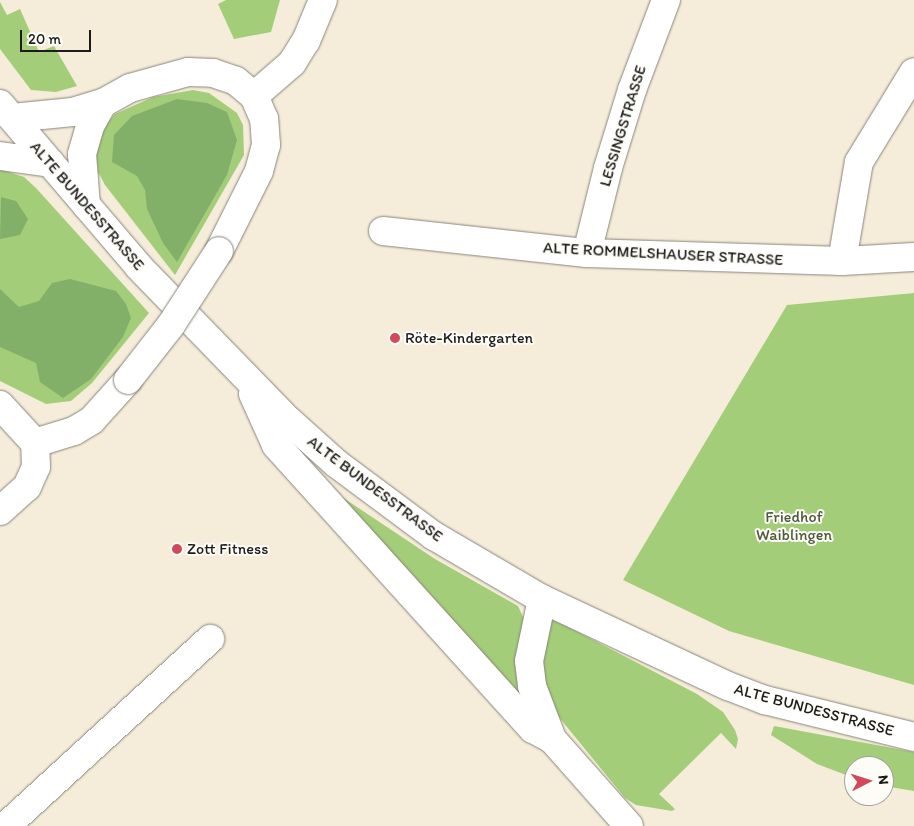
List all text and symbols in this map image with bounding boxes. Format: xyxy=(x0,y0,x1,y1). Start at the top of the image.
scale bar xyxy=(22,20,94,52)
text: 20 m xyxy=(28,30,61,48)
street label: LESSINGSTRASSE xyxy=(595,63,651,189)
street label: ALTE BUNDESSTRASSE xyxy=(26,138,148,274)
street label: ALTE ROMMELSHAUSER STRASSE xyxy=(542,238,784,270)
place label: Röte-Kindergarten xyxy=(405,328,533,348)
marker: Röte-Kindergarten xyxy=(389,332,401,344)
street label: ALTE BUNDESSTRASSE xyxy=(303,432,447,546)
park label: Friedhof Waiblingen xyxy=(756,507,832,545)
place label: Zott Fitness xyxy=(187,539,268,559)
marker: Zott Fitness xyxy=(171,543,183,555)
street label: ALTE BUNDESSTRASSE xyxy=(732,679,896,741)
north arrow xyxy=(844,756,894,806)
text: N xyxy=(875,774,892,785)

